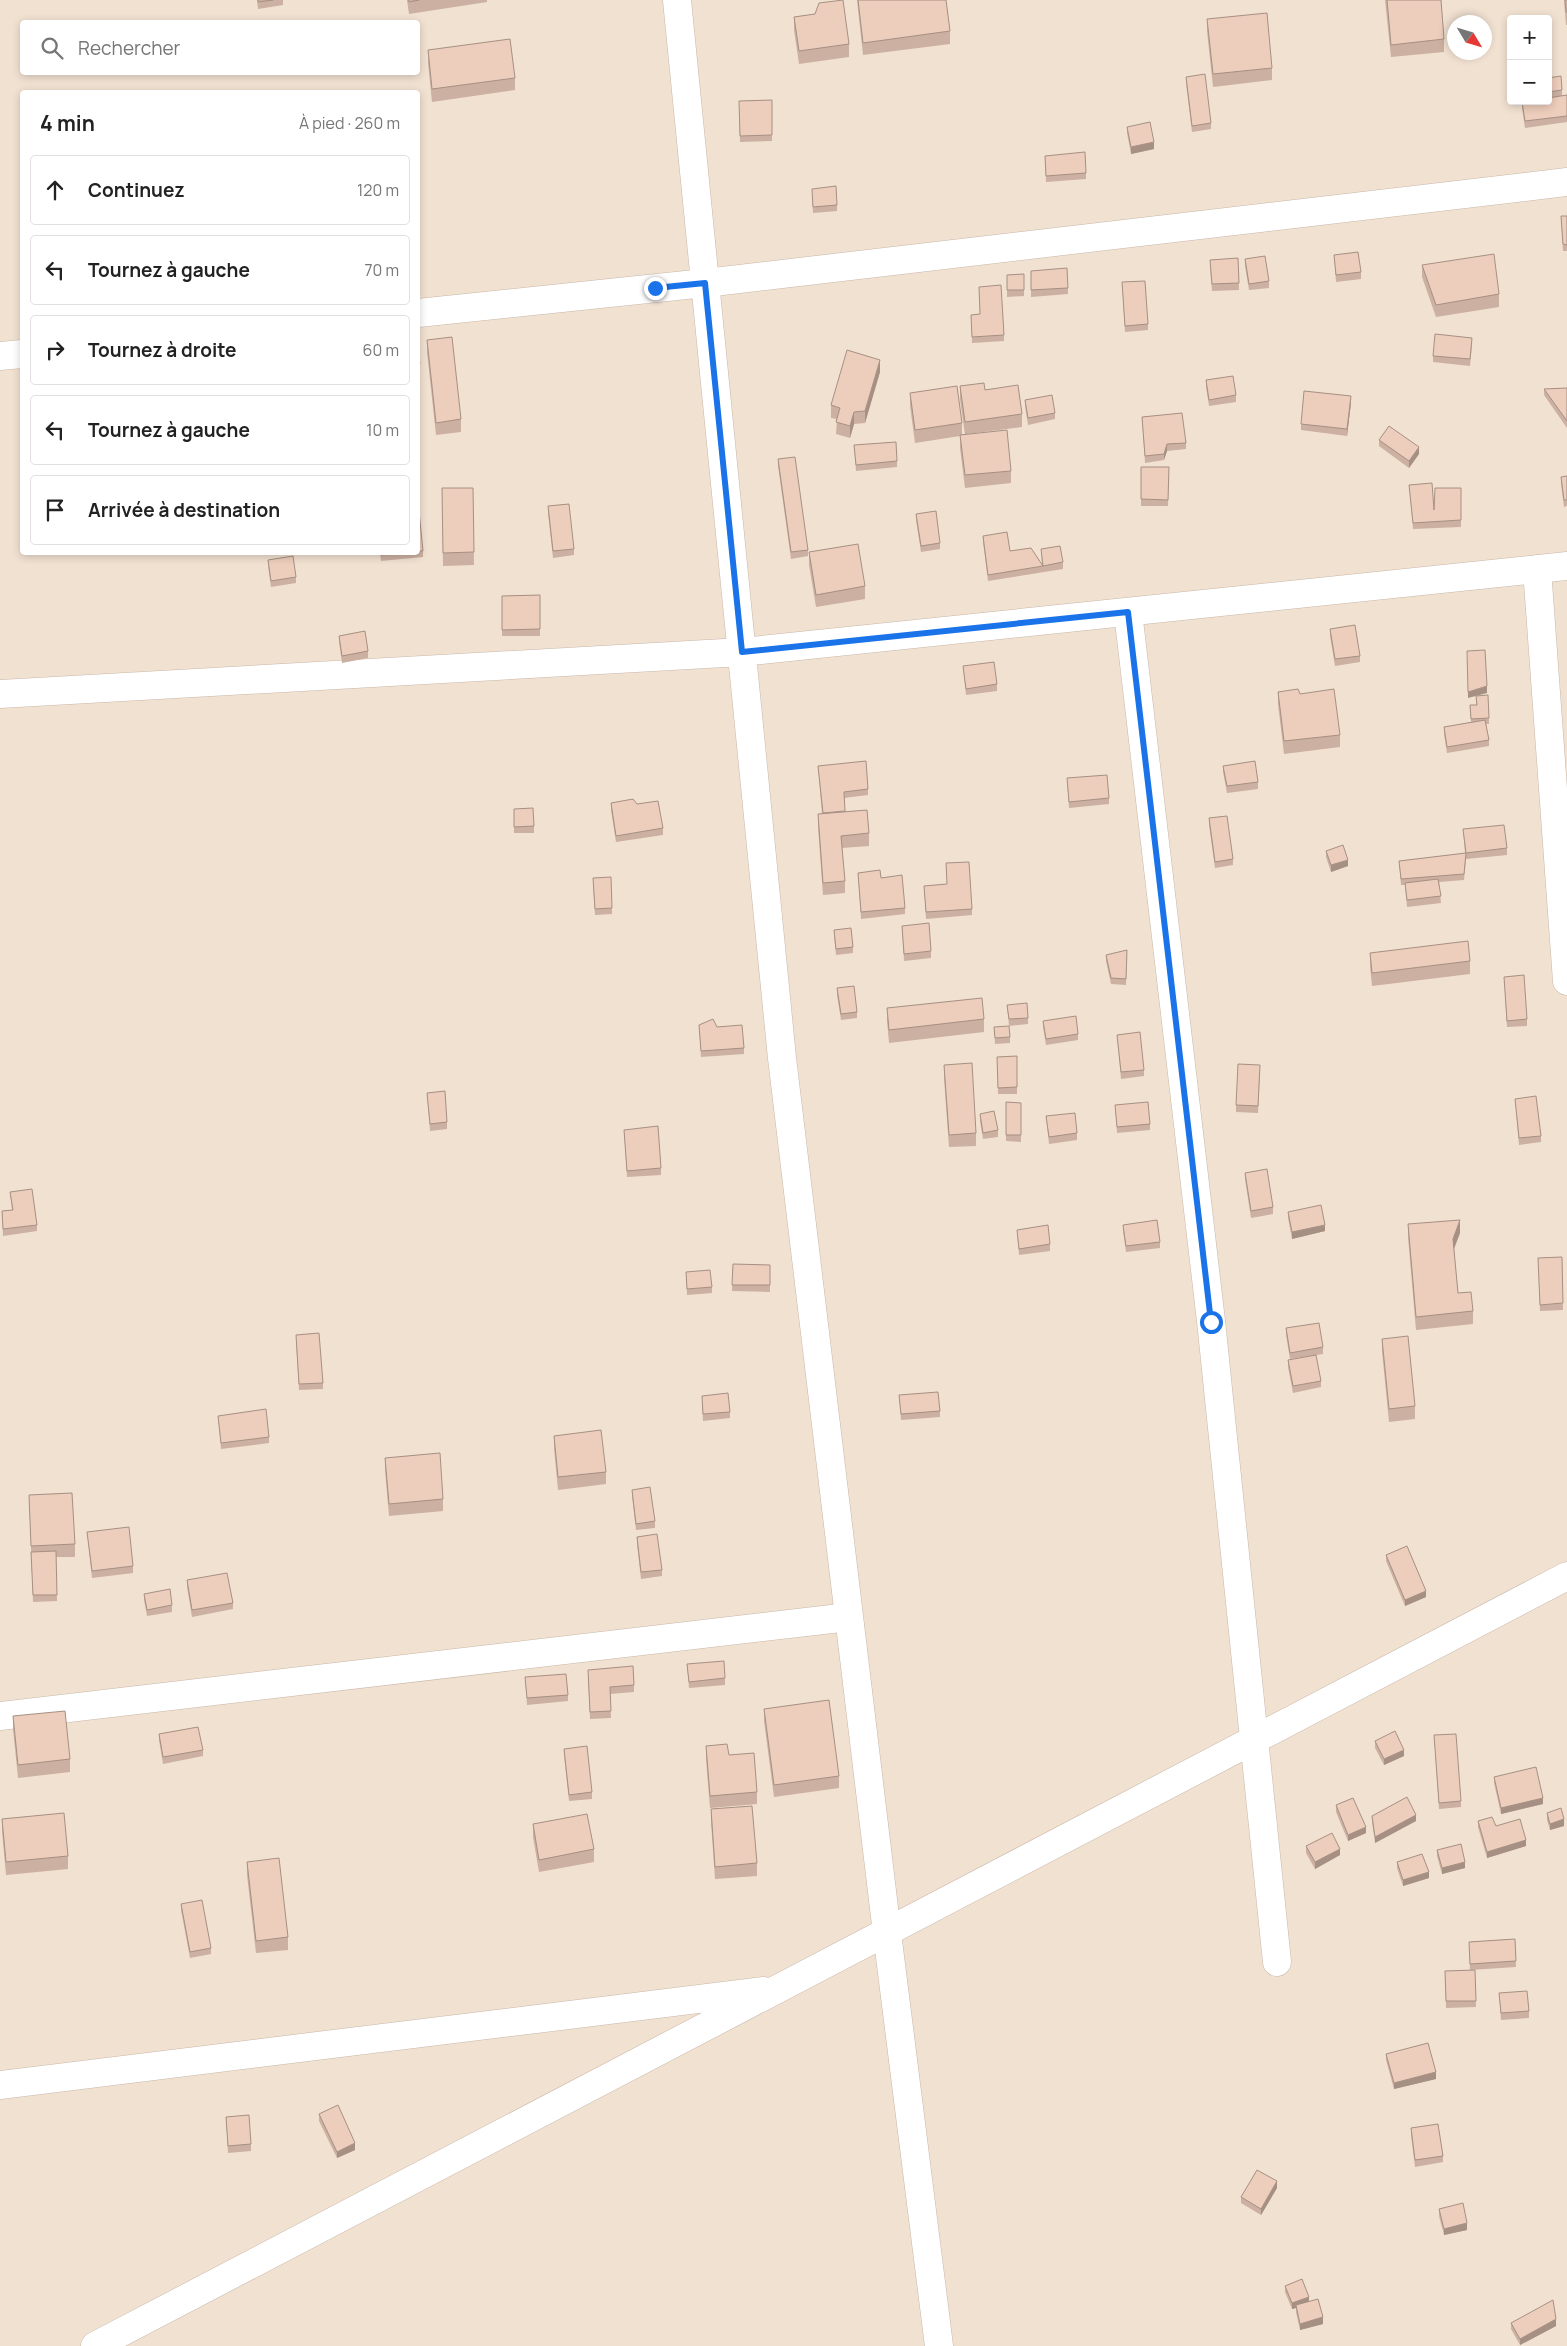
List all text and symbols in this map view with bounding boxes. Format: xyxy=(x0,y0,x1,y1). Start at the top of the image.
north arrow xyxy=(1447,15,1492,60)
map controls xyxy=(1507,15,1552,105)
button: + xyxy=(1507,15,1552,60)
search box xyxy=(20,20,420,75)
icon: search xyxy=(38,34,66,62)
text: Rechercher xyxy=(78,35,180,61)
button: − xyxy=(1507,60,1552,105)
text: 4 min xyxy=(40,109,95,137)
text: À pied · 260 m xyxy=(299,112,400,134)
icon: ahead xyxy=(41,176,69,204)
text: Continuez xyxy=(88,177,185,203)
text: 120 m xyxy=(357,179,399,201)
icon: left xyxy=(41,256,69,284)
text: Tournez à gauche xyxy=(88,257,250,283)
text: 70 m xyxy=(364,259,399,281)
route end xyxy=(644,277,667,300)
icon: right xyxy=(41,336,69,364)
text: Tournez à droite xyxy=(88,337,236,363)
text: 60 m xyxy=(363,339,399,361)
icon: left xyxy=(41,416,69,444)
text: Tournez à gauche xyxy=(88,417,250,443)
text: 10 m xyxy=(366,419,399,441)
icon: arrive xyxy=(41,496,69,524)
text: Arrivée à destination xyxy=(88,497,280,523)
route start xyxy=(1200,1311,1223,1334)

